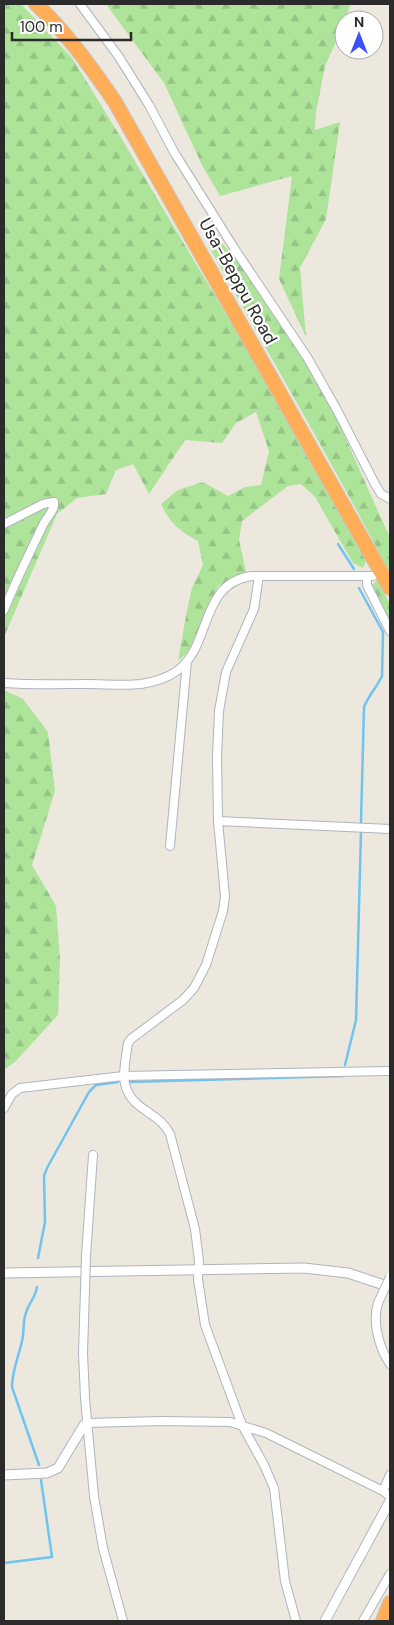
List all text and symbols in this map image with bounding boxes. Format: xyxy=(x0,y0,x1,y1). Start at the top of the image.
scale bar xyxy=(12,10,131,42)
north arrow xyxy=(334,10,384,60)
text: N xyxy=(354,13,364,31)
text: 100 m xyxy=(20,17,63,37)
street label: Usa-Beppu Road xyxy=(193,214,283,348)

